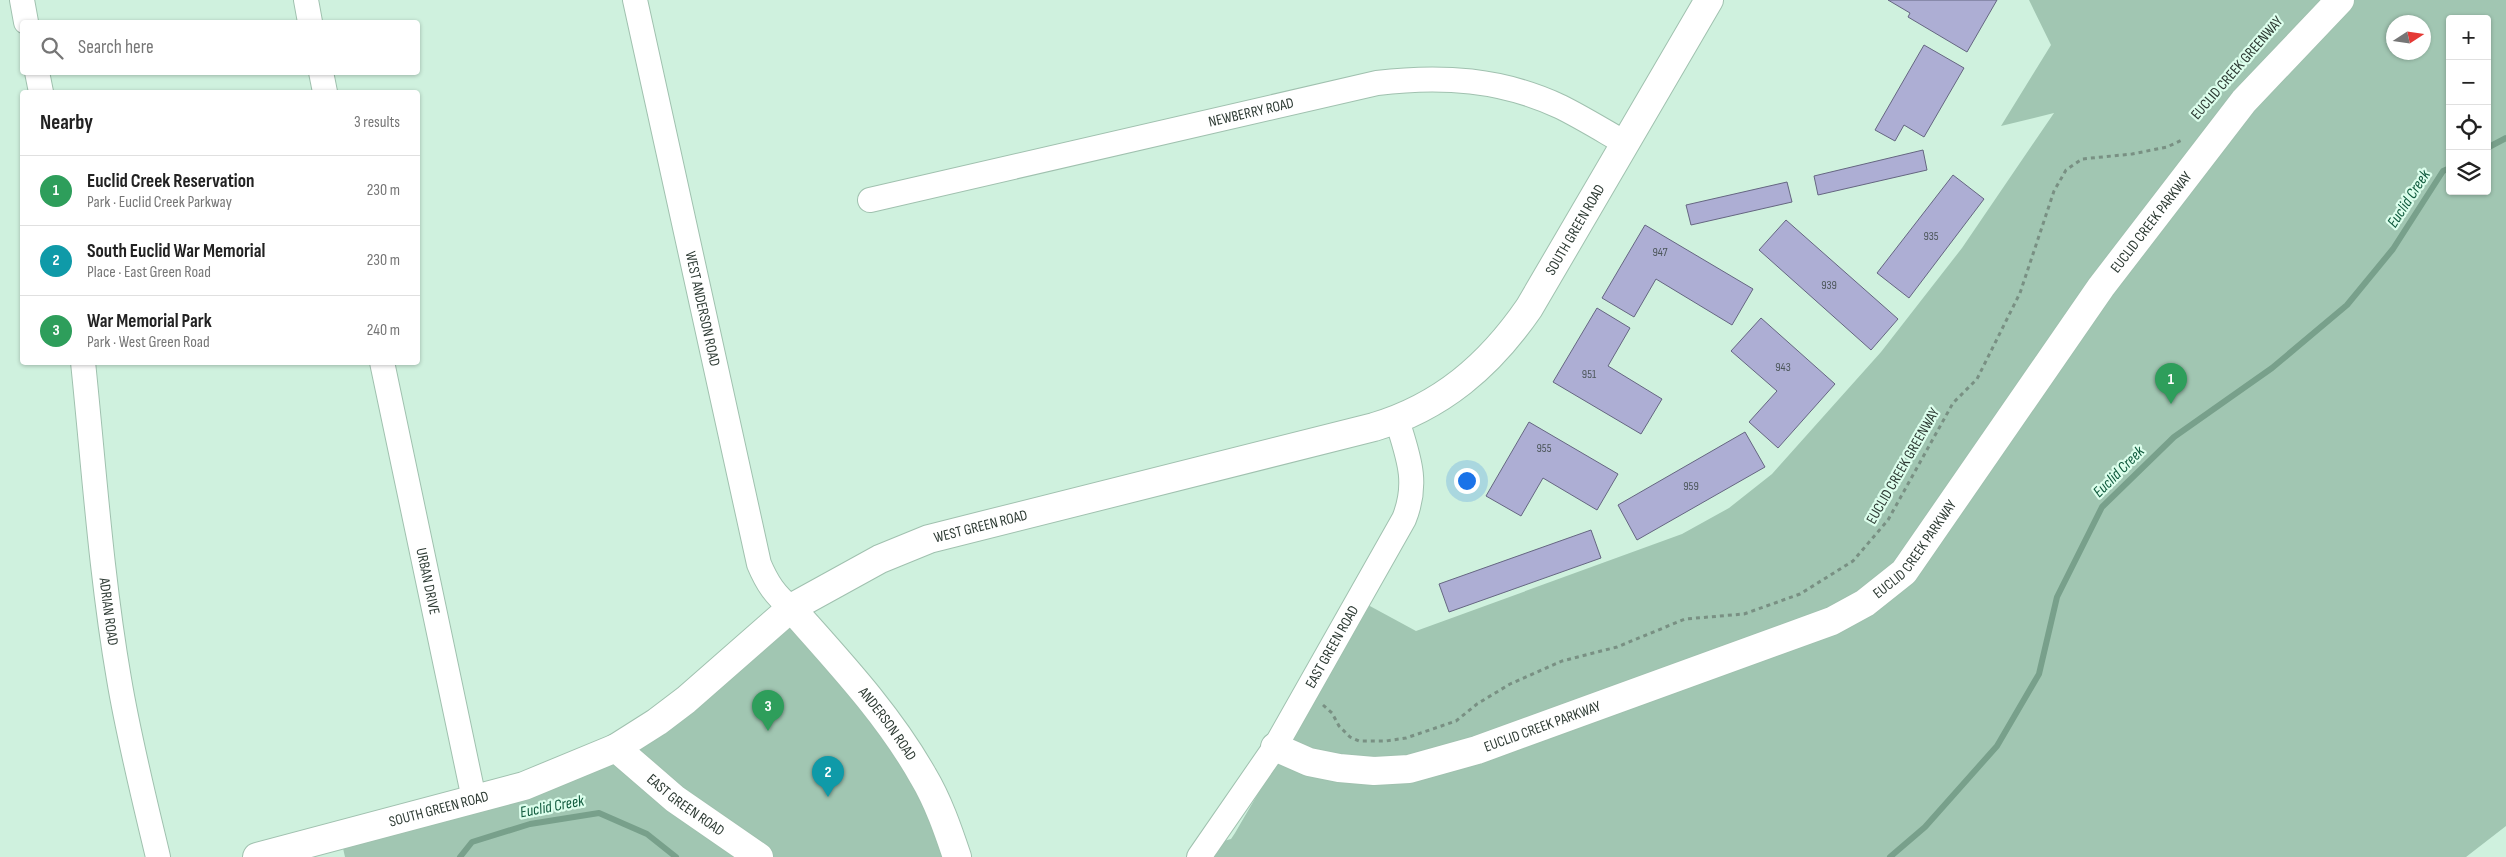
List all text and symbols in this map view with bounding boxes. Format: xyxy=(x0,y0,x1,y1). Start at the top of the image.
street label: EUCLID CREEK GREENWAY xyxy=(2187,12,2288,124)
north arrow xyxy=(2386,15,2431,60)
map controls xyxy=(2446,15,2491,195)
button: + xyxy=(2446,15,2491,60)
search box xyxy=(20,20,420,75)
icon: search xyxy=(38,34,66,62)
text: Search here xyxy=(78,36,154,59)
button: − xyxy=(2446,60,2491,105)
street label: NEWBERRY ROAD xyxy=(1207,93,1295,131)
button: locate xyxy=(2446,105,2491,150)
text: Nearby xyxy=(40,110,93,135)
text: 3 results xyxy=(354,113,400,132)
button: layers xyxy=(2446,150,2491,195)
water label: Euclid Creek xyxy=(2383,166,2435,231)
street label: EUCLID CREEK PARKWAY xyxy=(2106,167,2196,277)
text: Euclid Creek Reservation xyxy=(87,170,254,193)
text: 1 xyxy=(53,181,59,200)
text: 230 m xyxy=(367,181,400,200)
street label: SOUTH GREEN ROAD xyxy=(1541,181,1609,279)
text: Park · Euclid Creek Parkway xyxy=(87,193,232,212)
house number: 935 xyxy=(1923,229,1939,244)
text: South Euclid War Memorial xyxy=(87,240,265,263)
house number: 947 xyxy=(1652,245,1668,260)
street label: WEST ANDERSON ROAD xyxy=(681,249,725,368)
text: 2 xyxy=(52,251,60,270)
text: 230 m xyxy=(367,251,400,270)
text: Place · East Green Road xyxy=(87,263,211,282)
house number: 939 xyxy=(1821,278,1837,293)
text: War Memorial Park xyxy=(87,310,212,333)
text: 3 xyxy=(52,321,60,340)
text: 240 m xyxy=(367,321,400,340)
text: Park · West Green Road xyxy=(87,333,210,352)
house number: 943 xyxy=(1775,360,1791,375)
pin: 1 xyxy=(2155,363,2187,404)
house number: 951 xyxy=(1582,367,1597,382)
street label: EUCLID CREEK GREENWAY xyxy=(1862,404,1944,527)
house number: 955 xyxy=(1537,441,1552,456)
water label: Euclid Creek xyxy=(2089,442,2149,502)
your location xyxy=(1454,468,1480,494)
house number: 959 xyxy=(1683,479,1699,494)
street label: EUCLID CREEK PARKWAY xyxy=(1869,495,1961,603)
street label: WEST GREEN ROAD xyxy=(932,505,1029,547)
street label: URBAN DRIVE xyxy=(412,546,444,616)
street label: ADRIAN ROAD xyxy=(95,576,123,647)
street label: EAST GREEN ROAD xyxy=(1301,602,1363,691)
street label: ANDERSON ROAD xyxy=(854,682,921,764)
pin: 3 xyxy=(752,690,784,731)
street label: EUCLID CREEK PARKWAY xyxy=(1481,696,1604,756)
pin: 2 xyxy=(812,756,844,797)
street label: EAST GREEN ROAD xyxy=(643,770,728,840)
street label: SOUTH GREEN ROAD xyxy=(387,786,491,831)
water label: Euclid Creek xyxy=(518,791,587,823)

